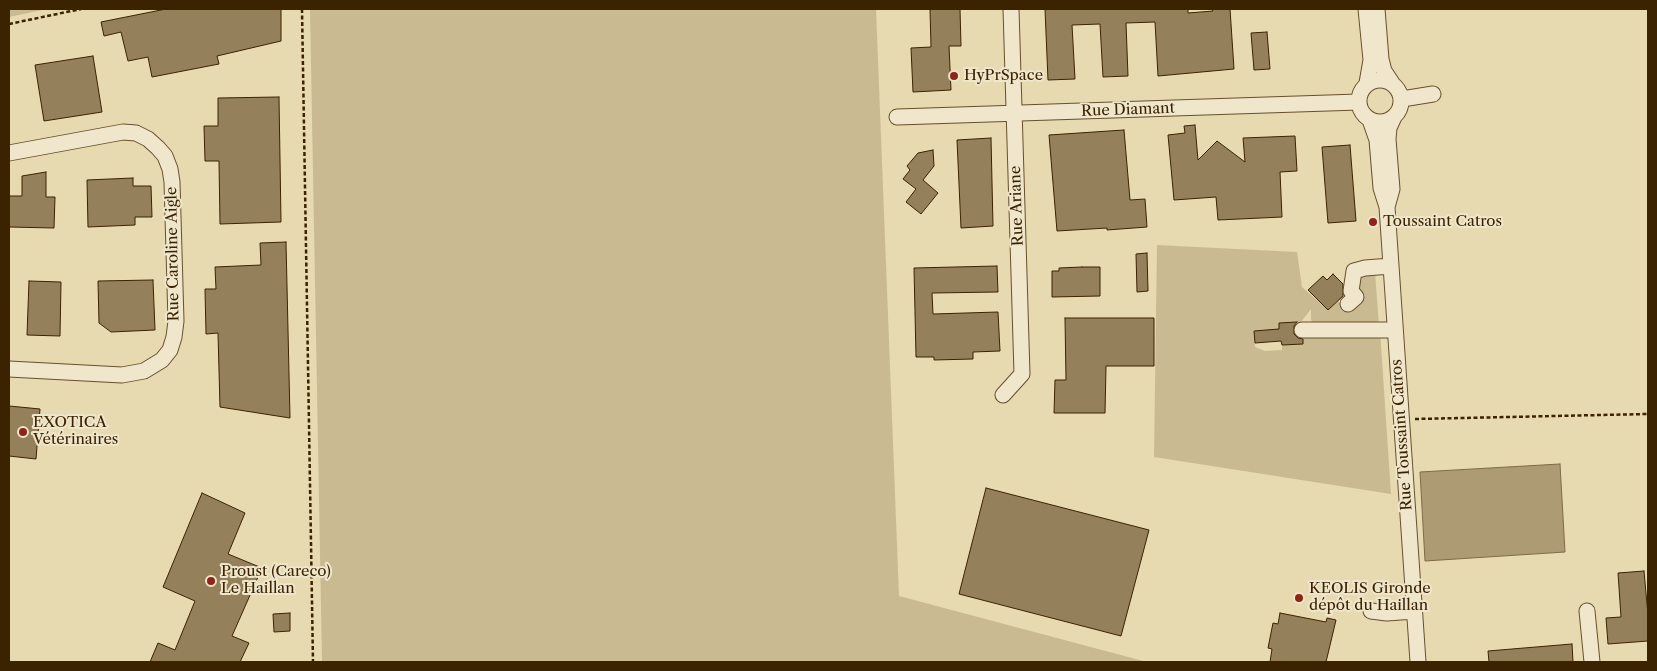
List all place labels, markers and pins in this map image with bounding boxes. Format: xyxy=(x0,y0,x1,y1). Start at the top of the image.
place label: HyPrSpace xyxy=(964,67,1043,85)
marker: HyPrSpace xyxy=(948,70,960,82)
place label: Toussaint Catros xyxy=(1383,213,1502,231)
marker: Toussaint Catros xyxy=(1367,216,1379,228)
place label: EXOTICA Vétérinaires xyxy=(33,414,118,449)
marker: EXOTICA Vétérinaires xyxy=(17,426,29,438)
place label: Proust (Careco) Le Haillan xyxy=(221,563,331,598)
marker: Proust (Careco) Le Haillan xyxy=(205,575,217,587)
place label: KEOLIS Gironde dépôt du Haillan xyxy=(1309,580,1431,615)
marker: KEOLIS Gironde dépôt du Haillan xyxy=(1293,592,1305,604)

